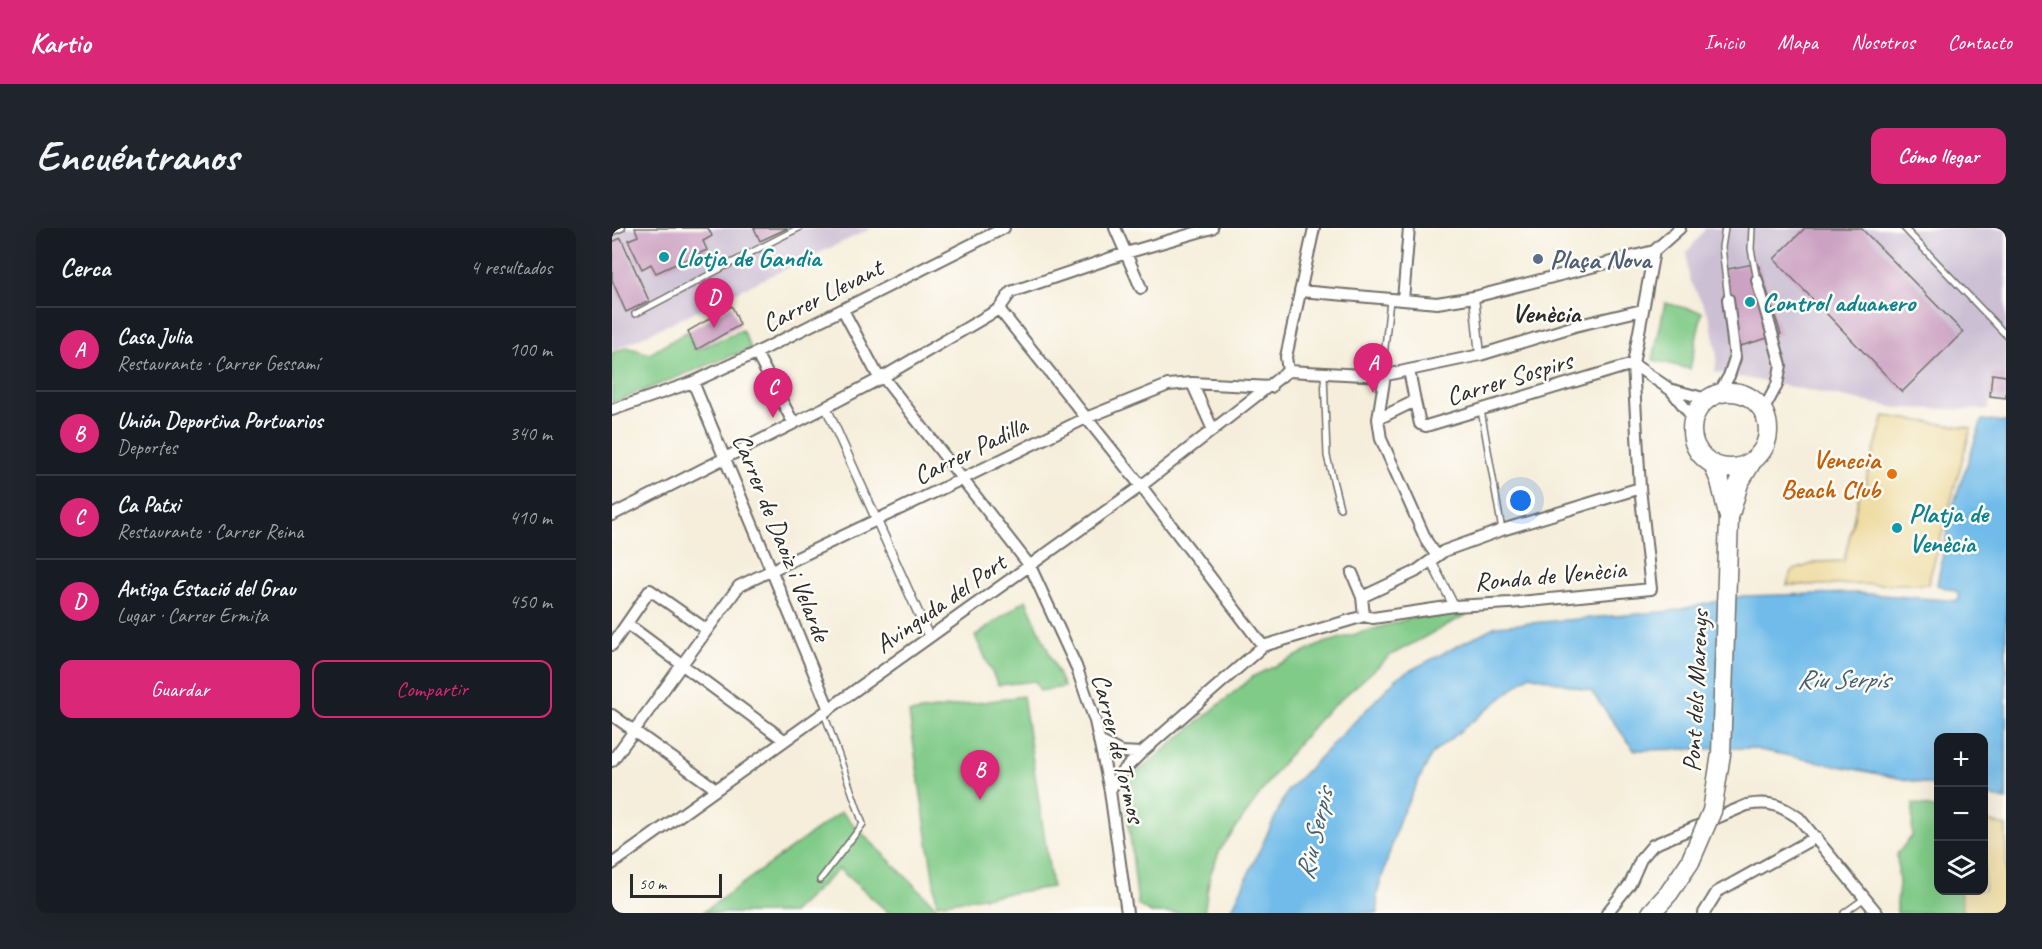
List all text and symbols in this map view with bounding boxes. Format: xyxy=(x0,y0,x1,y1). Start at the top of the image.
text: Kartio xyxy=(30,25,91,60)
text: Inicio xyxy=(1704,29,1744,55)
text: Mapa xyxy=(1777,29,1818,55)
text: Nosotros xyxy=(1851,29,1915,55)
text: Contacto xyxy=(1948,29,2012,55)
button: Cómo llegar xyxy=(1871,128,2006,184)
text: Encuéntranos xyxy=(36,130,238,183)
place label: Llotja de Gandia xyxy=(676,241,823,274)
place label: Plaça Nova xyxy=(1550,243,1653,276)
marker: Llotja de Gandia xyxy=(657,250,671,264)
street label: Carrer Llevant xyxy=(756,250,890,340)
text: Cerca xyxy=(60,251,110,284)
marker: Plaça Nova xyxy=(1531,252,1545,266)
text: 4 resultados xyxy=(470,255,552,280)
pin: D xyxy=(694,279,734,328)
place label: Control aduanero xyxy=(1762,286,1917,319)
marker: Control aduanero xyxy=(1743,295,1757,309)
district label: Venècia xyxy=(1512,296,1582,330)
text: Casa Julia xyxy=(117,323,192,351)
text: A xyxy=(74,337,85,362)
text: 100 m xyxy=(509,337,552,362)
street label: Carrer Sospirs xyxy=(1442,343,1578,413)
pin: A xyxy=(1354,344,1392,393)
text: Restaurante · Carrer Gessamí xyxy=(117,351,319,376)
pin: C xyxy=(754,368,792,418)
text: Unión Deportiva Portuarios xyxy=(117,407,323,435)
street label: Carrer Padilla xyxy=(908,408,1034,492)
text: B xyxy=(74,421,85,446)
text: 340 m xyxy=(509,421,552,446)
street label: Carrer de Daoiz i Velarde xyxy=(725,429,839,648)
text: Deportes xyxy=(117,435,177,460)
place label: Venecia Beach Club xyxy=(1781,443,1882,506)
marker: Venecia Beach Club xyxy=(1885,467,1899,481)
your location xyxy=(1506,486,1535,515)
text: Ca Patxi xyxy=(117,491,180,519)
place label: Platja de Venècia xyxy=(1909,497,1990,560)
text: C xyxy=(75,505,84,530)
text: 410 m xyxy=(509,505,552,530)
text: Restaurante · Carrer Reina xyxy=(117,519,303,544)
marker: Platja de Venècia xyxy=(1890,521,1904,535)
street label: Avinguda del Port xyxy=(869,545,1014,661)
street label: Ronda de Venècia xyxy=(1473,552,1629,599)
text: Antiga Estació del Grau xyxy=(117,575,295,603)
text: D xyxy=(74,589,85,614)
text: 450 m xyxy=(509,589,552,614)
text: Lugar · Carrer Ermita xyxy=(117,603,268,628)
street label: Pont dels Marenys xyxy=(1675,607,1716,773)
button: Guardar xyxy=(60,660,300,718)
button: Compartir xyxy=(312,660,552,718)
water label: Riu Serpis xyxy=(1797,662,1894,696)
street label: Carrer de Tormos xyxy=(1084,670,1153,828)
map controls xyxy=(1934,733,1988,895)
button: + xyxy=(1934,733,1988,787)
pin: B xyxy=(960,750,1000,800)
water label: Riu Serpis xyxy=(1287,781,1342,883)
button: − xyxy=(1934,787,1988,841)
button: layers xyxy=(1934,841,1988,895)
scale bar xyxy=(630,871,722,898)
text: 50 m xyxy=(639,874,666,894)

